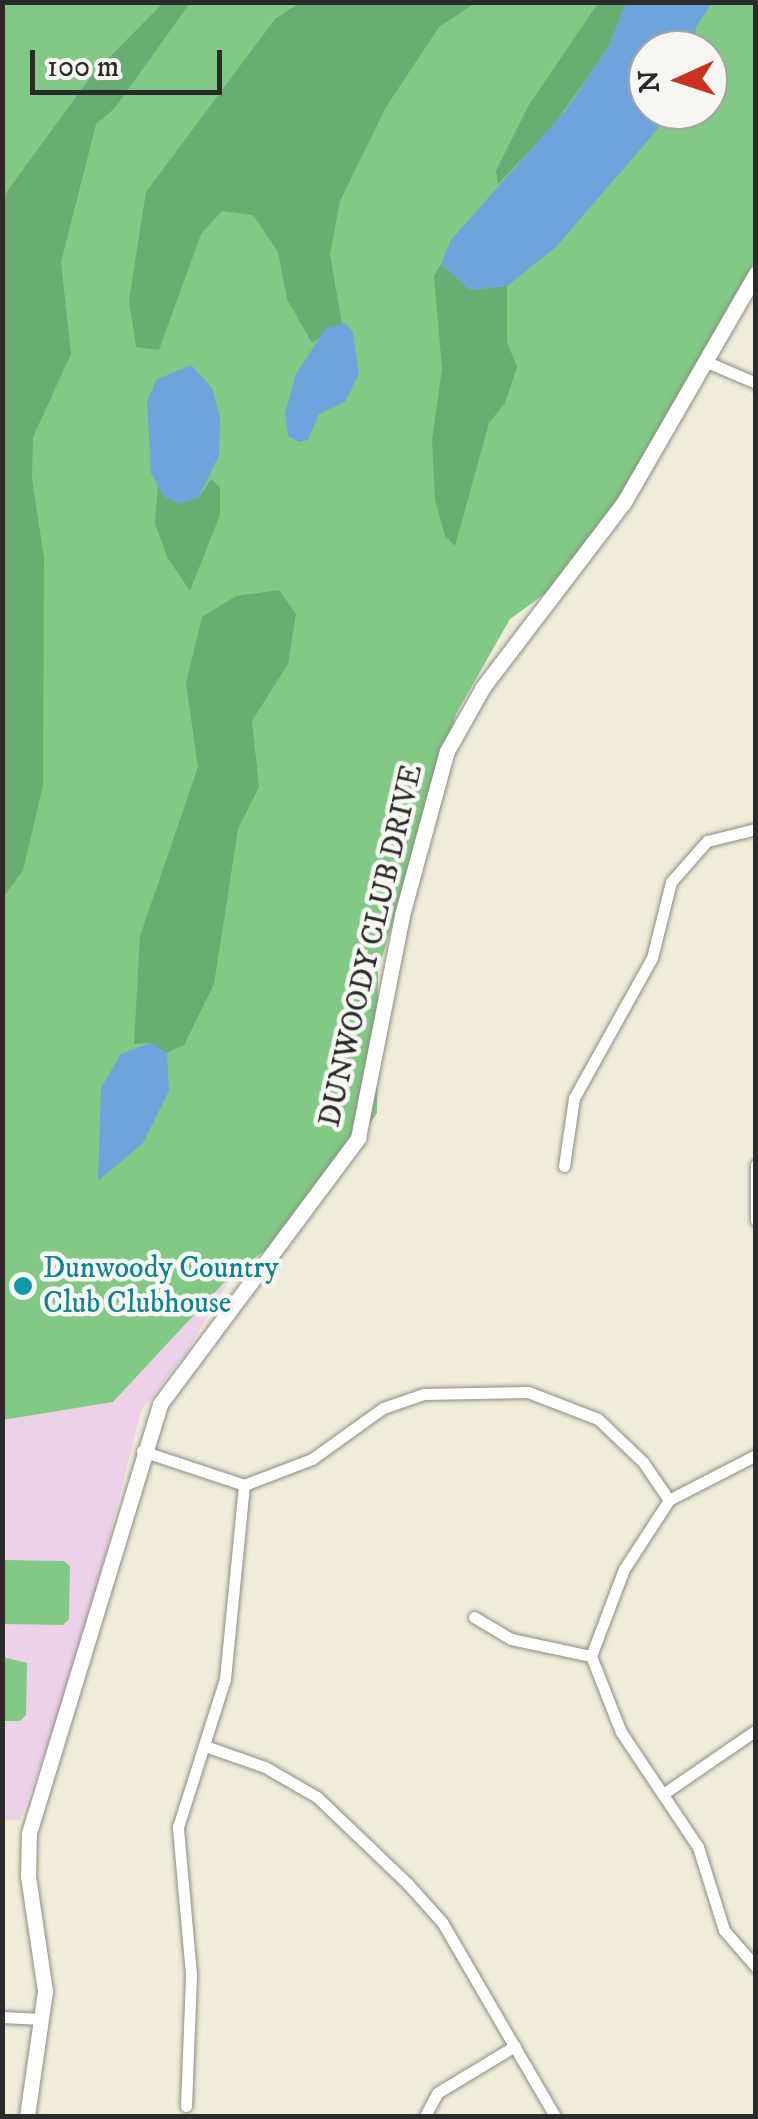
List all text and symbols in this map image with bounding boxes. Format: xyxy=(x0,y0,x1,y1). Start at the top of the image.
scale bar xyxy=(35,30,228,92)
north arrow xyxy=(628,30,728,130)
text: 100 m xyxy=(47,49,119,86)
text: N xyxy=(631,69,668,94)
street label: DUNWOODY CLUB DRIVE xyxy=(313,761,431,1131)
place label: Dunwoody Country Club Clubhouse xyxy=(43,1251,279,1322)
marker: Dunwoody Country Club Clubhouse xyxy=(12,1275,34,1297)

